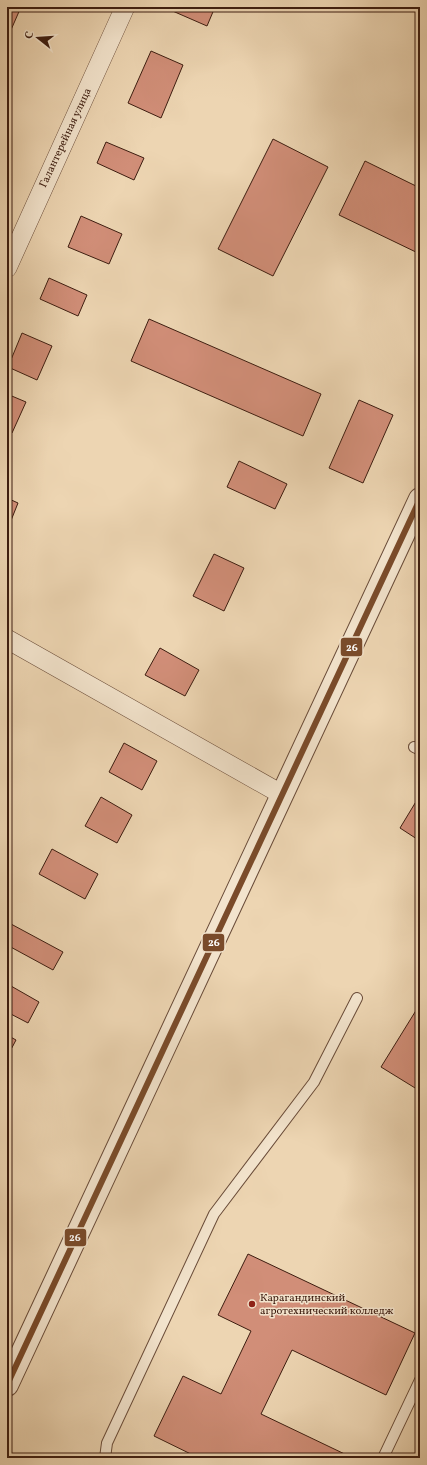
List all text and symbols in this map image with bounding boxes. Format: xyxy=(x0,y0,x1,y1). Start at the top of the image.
north arrow xyxy=(18,18,58,58)
text: С xyxy=(22,30,38,41)
street label: Галантерейная улица xyxy=(36,85,96,190)
line badge: 26 xyxy=(340,637,363,657)
text: 26 xyxy=(346,641,358,656)
line badge: 26 xyxy=(202,933,225,952)
text: 26 xyxy=(208,936,220,951)
line badge: 26 xyxy=(64,1228,87,1247)
text: 26 xyxy=(69,1231,81,1246)
place label: Карагандинский агротехнический колледж xyxy=(260,1291,394,1319)
marker: Карагандинский агротехнический колледж xyxy=(247,1299,257,1309)

